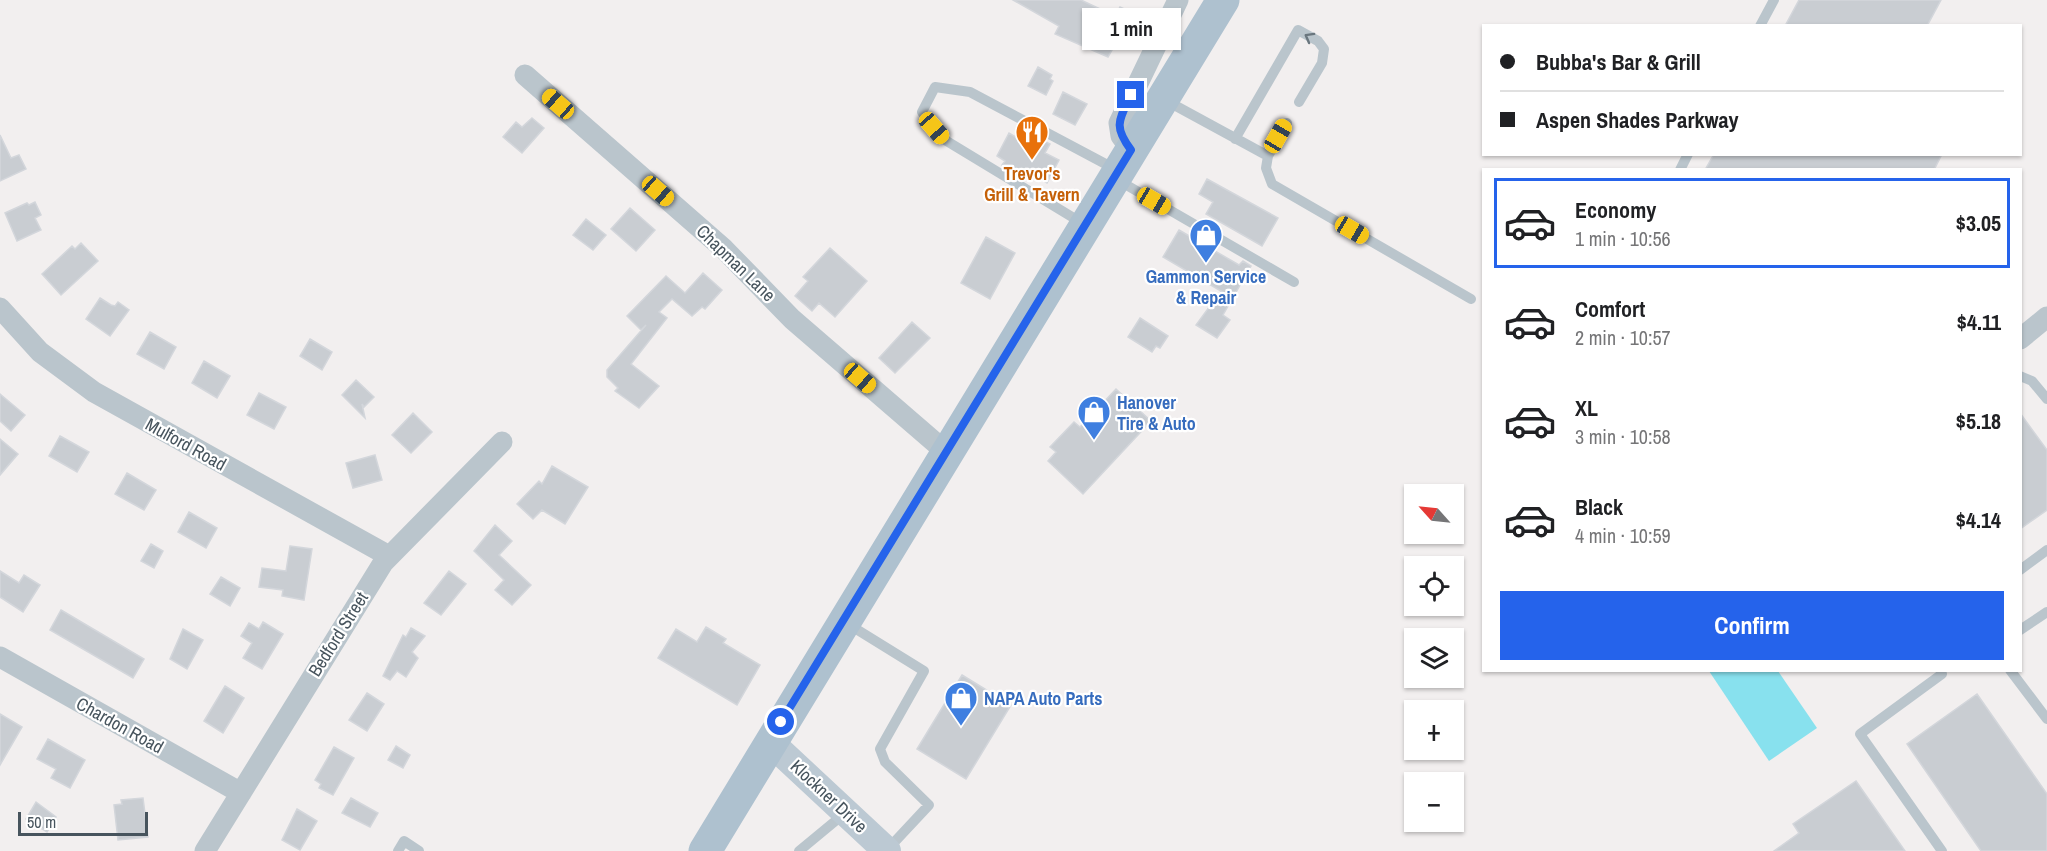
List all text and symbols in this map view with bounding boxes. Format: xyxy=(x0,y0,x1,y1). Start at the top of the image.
callout: 1 min xyxy=(1082,8,1180,50)
text: 1 min xyxy=(1110,15,1153,42)
one-way arrow xyxy=(1305,33,1315,44)
text: Bubba's Bar & Grill xyxy=(1536,47,1701,77)
route end xyxy=(1117,81,1144,108)
car xyxy=(539,85,577,123)
text: Aspen Shades Parkway xyxy=(1536,105,1739,135)
car xyxy=(915,109,953,147)
restaurant icon: Trevor's Grill & Tavern xyxy=(1014,114,1050,161)
car xyxy=(1261,116,1295,156)
place label: Trevor's Grill & Tavern xyxy=(984,161,1080,207)
car xyxy=(639,172,677,210)
car xyxy=(1134,184,1174,218)
text: Economy xyxy=(1575,195,1656,225)
icon: car xyxy=(1503,196,1557,250)
text: $3.05 xyxy=(1956,208,2001,238)
car xyxy=(1332,213,1372,247)
shop icon: Gammon Service & Repair xyxy=(1188,217,1224,264)
street label: Chapman Lane xyxy=(691,219,781,307)
text: 1 min · 10:56 xyxy=(1575,225,1671,252)
place label: Gammon Service & Repair xyxy=(1146,264,1266,310)
text: Comfort xyxy=(1575,294,1645,324)
icon: car xyxy=(1503,295,1557,349)
text: $4.11 xyxy=(1957,307,2001,337)
text: 2 min · 10:57 xyxy=(1575,324,1671,351)
car xyxy=(841,359,879,397)
place label: Hanover Tire & Auto xyxy=(1117,390,1196,436)
text: XL xyxy=(1575,393,1598,423)
shop icon: Hanover Tire & Auto xyxy=(1076,394,1112,441)
icon: car xyxy=(1503,394,1557,448)
text: $5.18 xyxy=(1956,406,2001,436)
street label: Mulford Road xyxy=(141,412,231,476)
text: 3 min · 10:58 xyxy=(1575,423,1671,450)
north arrow xyxy=(1404,484,1464,544)
map controls xyxy=(1404,484,1464,832)
text: Black xyxy=(1575,492,1623,522)
icon: car xyxy=(1503,493,1557,547)
text: $4.14 xyxy=(1956,505,2001,535)
text: 4 min · 10:59 xyxy=(1575,522,1671,549)
button: locate xyxy=(1404,556,1464,616)
street label: Bedford Street xyxy=(302,587,374,681)
button: Confirm xyxy=(1500,591,2004,660)
button: layers xyxy=(1404,628,1464,688)
shop icon: NAPA Auto Parts xyxy=(943,680,979,727)
place label: NAPA Auto Parts xyxy=(984,686,1102,711)
street label: Chardon Road xyxy=(72,691,168,759)
button: + xyxy=(1404,700,1464,760)
route start xyxy=(767,708,794,735)
street label: Klockner Drive xyxy=(785,754,873,838)
button: − xyxy=(1404,772,1464,832)
scale bar xyxy=(18,809,148,836)
text: 50 m xyxy=(27,811,56,833)

